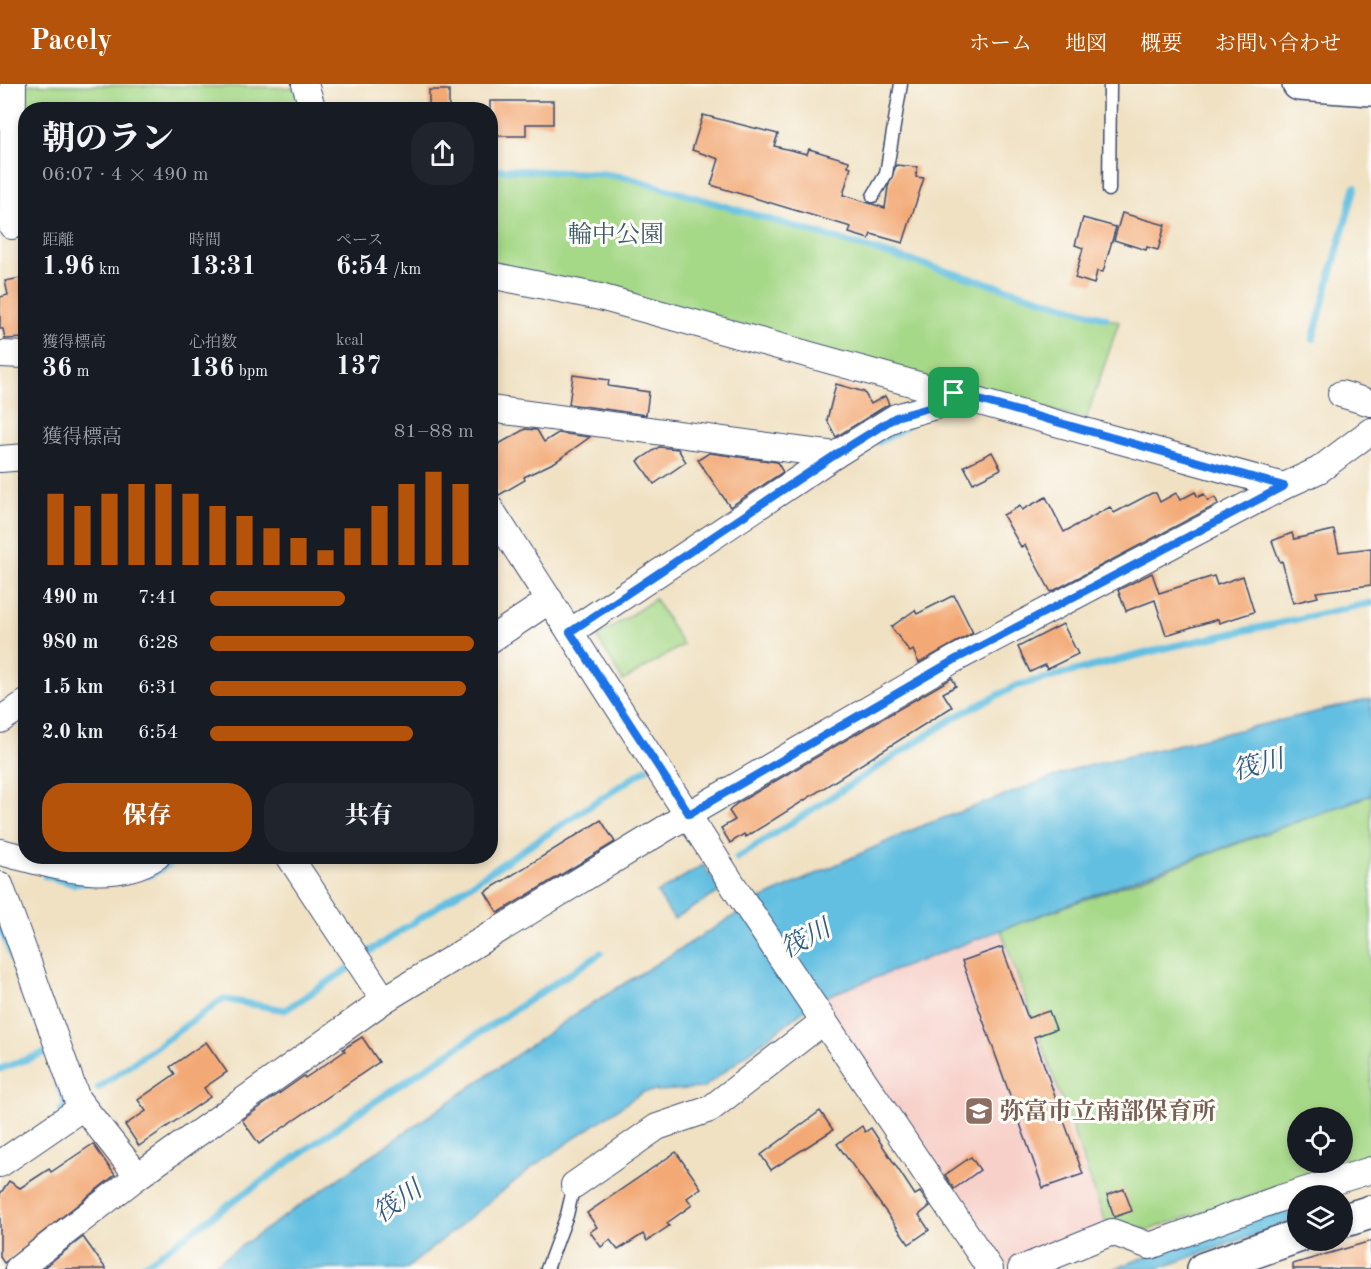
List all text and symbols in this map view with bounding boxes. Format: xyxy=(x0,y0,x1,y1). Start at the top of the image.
text: Pacely xyxy=(30,28,112,56)
text: ホーム xyxy=(969,34,1032,55)
text: 地図 xyxy=(1065,34,1107,55)
text: 概要 xyxy=(1140,34,1182,55)
text: お問い合わせ xyxy=(1215,34,1341,55)
button: share xyxy=(411,122,474,185)
text: 朝のラン xyxy=(42,124,174,157)
text: 06:07 · 4 × 490 m xyxy=(42,165,209,185)
park label: 輪中公園 xyxy=(568,221,664,248)
text: 距離 xyxy=(42,233,74,249)
text: 時間 xyxy=(189,233,221,249)
text: ペース xyxy=(336,233,383,249)
text: 1.96 xyxy=(42,254,95,280)
text: 13:31 xyxy=(189,254,257,280)
text: 6:54 xyxy=(336,254,389,280)
text: km xyxy=(95,262,120,278)
text: /km xyxy=(389,262,421,278)
text: kcal xyxy=(336,333,364,349)
text: 獲得標高 xyxy=(42,335,106,351)
text: 心拍数 xyxy=(189,335,237,351)
text: 137 xyxy=(336,354,381,380)
text: 36 xyxy=(42,356,72,382)
text: 136 xyxy=(189,356,234,382)
text: m xyxy=(72,364,89,380)
text: bpm xyxy=(234,364,268,380)
pin xyxy=(928,367,979,418)
icon: arrive xyxy=(937,376,970,409)
text: 81–88 m xyxy=(394,422,474,442)
text: 獲得標高 xyxy=(42,428,122,448)
text: 490 m xyxy=(42,588,98,608)
text: 7:41 xyxy=(138,588,178,608)
text: 980 m xyxy=(42,633,98,653)
text: 6:28 xyxy=(138,633,178,653)
text: 1.5 km xyxy=(42,678,104,698)
text: 6:31 xyxy=(138,678,178,698)
text: 2.0 km xyxy=(42,723,104,743)
text: 6:54 xyxy=(138,723,178,743)
water label: 筏川 xyxy=(1230,744,1290,785)
button: 保存 xyxy=(42,783,252,852)
button: 共有 xyxy=(264,783,474,852)
water label: 筏川 xyxy=(776,913,838,963)
school or university icon: 弥富市立南部保育所 xyxy=(963,1095,995,1127)
place label: 弥富市立南部保育所 xyxy=(1000,1098,1216,1125)
map controls xyxy=(1287,1107,1353,1251)
button: locate xyxy=(1287,1107,1353,1173)
water label: 筏川 xyxy=(368,1174,429,1228)
button: layers xyxy=(1287,1185,1353,1251)

